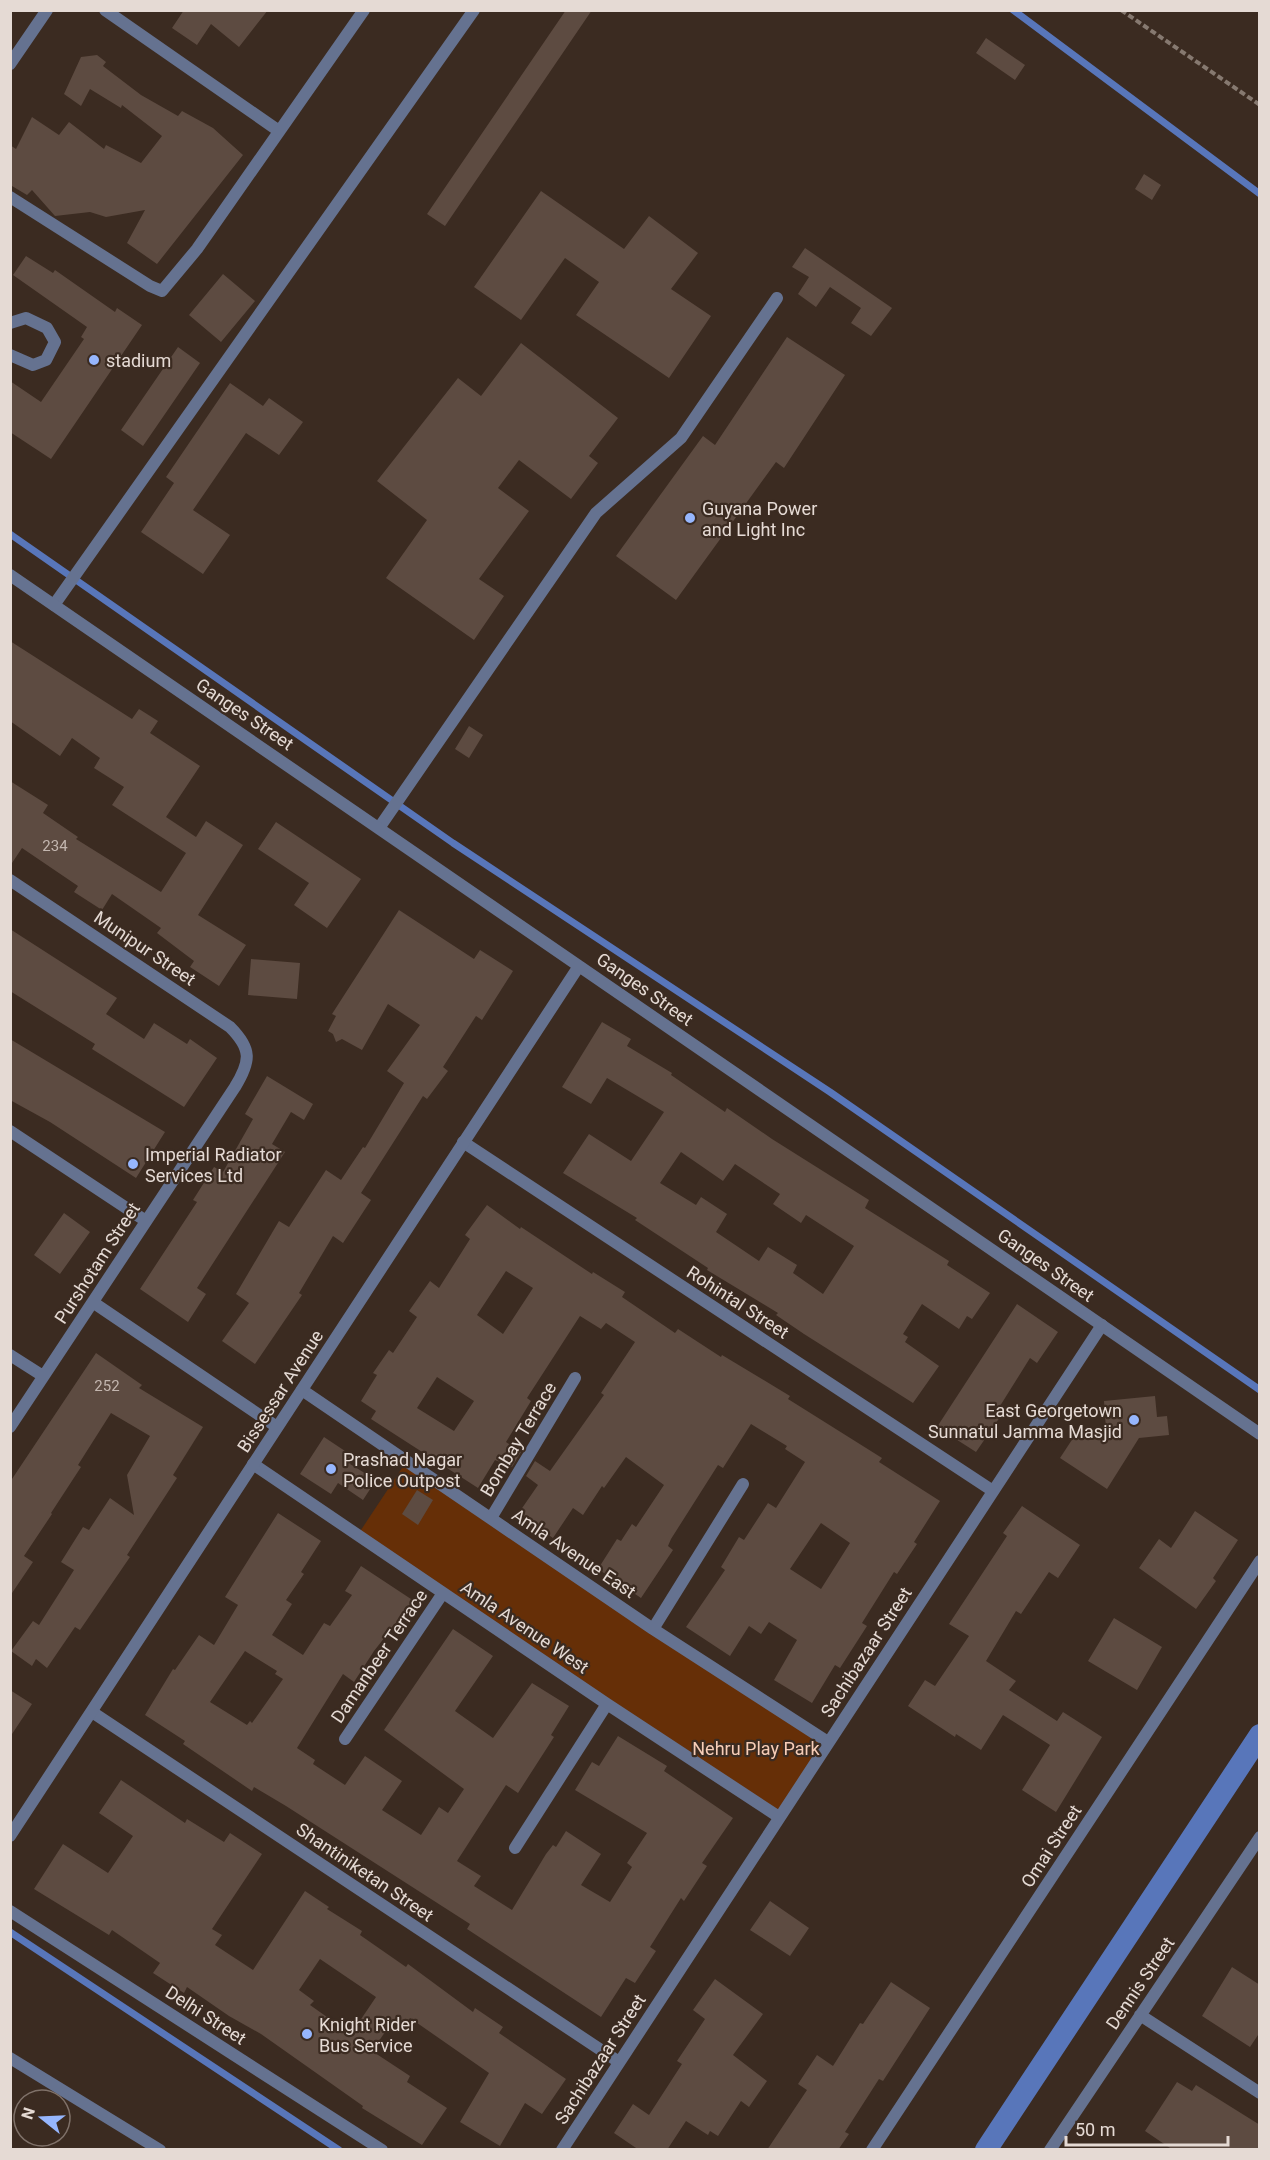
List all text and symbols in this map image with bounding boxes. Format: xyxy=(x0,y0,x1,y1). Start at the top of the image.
place label: stadium xyxy=(106,350,171,371)
marker: stadium xyxy=(87,353,101,367)
place label: Guyana Power and Light Inc xyxy=(702,498,817,540)
marker: Guyana Power and Light Inc xyxy=(683,511,697,525)
street label: Ganges Street xyxy=(192,674,298,754)
house number: 234 xyxy=(42,837,68,855)
street label: Munipur Street xyxy=(90,906,200,990)
street label: Ganges Street xyxy=(593,948,697,1030)
place label: Imperial Radiator Services Ltd xyxy=(145,1144,282,1186)
marker: Imperial Radiator Services Ltd xyxy=(126,1157,140,1171)
street label: Purshotam Street xyxy=(50,1198,144,1328)
street label: Ganges Street xyxy=(994,1224,1098,1306)
street label: Rohintal Street xyxy=(683,1261,793,1343)
street label: Bissessar Avenue xyxy=(233,1326,327,1456)
house number: 252 xyxy=(94,1377,120,1395)
street label: Bombay Terrace xyxy=(476,1378,560,1500)
place label: East Georgetown Sunnatul Jamma Masjid xyxy=(928,1400,1122,1442)
marker: East Georgetown Sunnatul Jamma Masjid xyxy=(1127,1413,1141,1427)
place label: Prashad Nagar Police Outpost xyxy=(343,1449,462,1491)
marker: Prashad Nagar Police Outpost xyxy=(324,1462,338,1476)
street label: Amla Avenue East xyxy=(508,1504,640,1602)
street label: Amla Avenue West xyxy=(457,1576,593,1678)
street label: Sachibazaar Street xyxy=(816,1583,916,1721)
street label: Damanbeer Terrace xyxy=(327,1585,431,1727)
park label: Nehru Play Park xyxy=(692,1738,821,1759)
street label: Omai Street xyxy=(1017,1801,1086,1891)
street label: Shantiniketan Street xyxy=(292,1818,438,1926)
street label: Dennis Street xyxy=(1101,1933,1179,2033)
street label: Delhi Street xyxy=(162,1981,250,2049)
street label: Sachibazaar Street xyxy=(550,1990,650,2128)
place label: Knight Rider Bus Service xyxy=(319,2014,416,2056)
marker: Knight Rider Bus Service xyxy=(300,2027,314,2041)
north arrow xyxy=(12,2088,72,2148)
text: N xyxy=(17,2105,39,2122)
scale bar xyxy=(1066,2109,1228,2147)
text: 50 m xyxy=(1075,2119,1115,2140)

